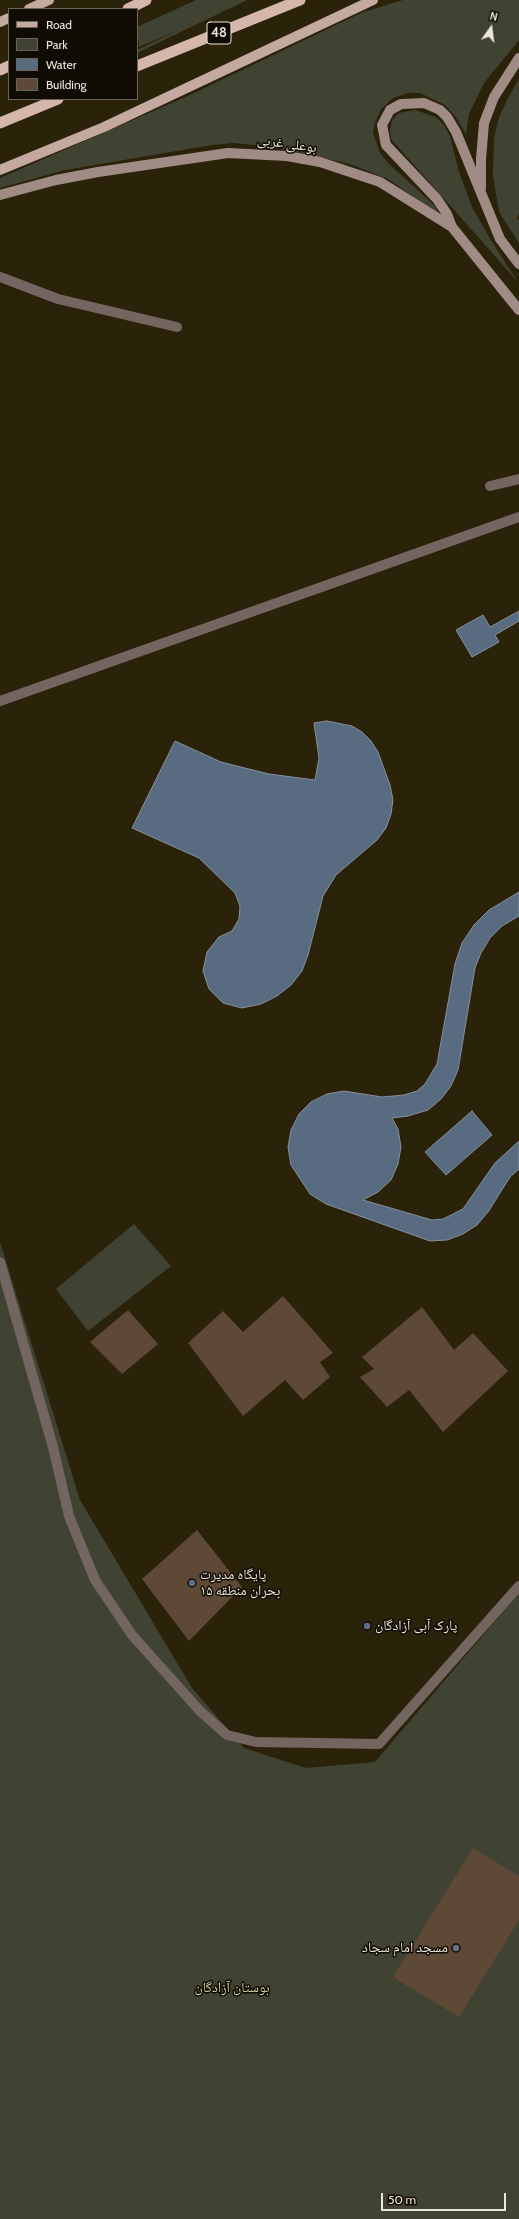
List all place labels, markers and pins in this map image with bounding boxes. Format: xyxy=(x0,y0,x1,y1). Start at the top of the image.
place label: پایگاه مدیرت بحران منطقه ۱۵ xyxy=(200,1567,280,1600)
marker: پایگاه مدیرت بحران منطقه ۱۵ xyxy=(187,1578,197,1588)
place label: پارک آبی آزادگان xyxy=(375,1618,457,1634)
marker: پارک آبی آزادگان xyxy=(362,1621,372,1631)
place label: مسجد امام سجاد xyxy=(362,1940,448,1956)
marker: مسجد امام سجاد xyxy=(451,1943,461,1953)

